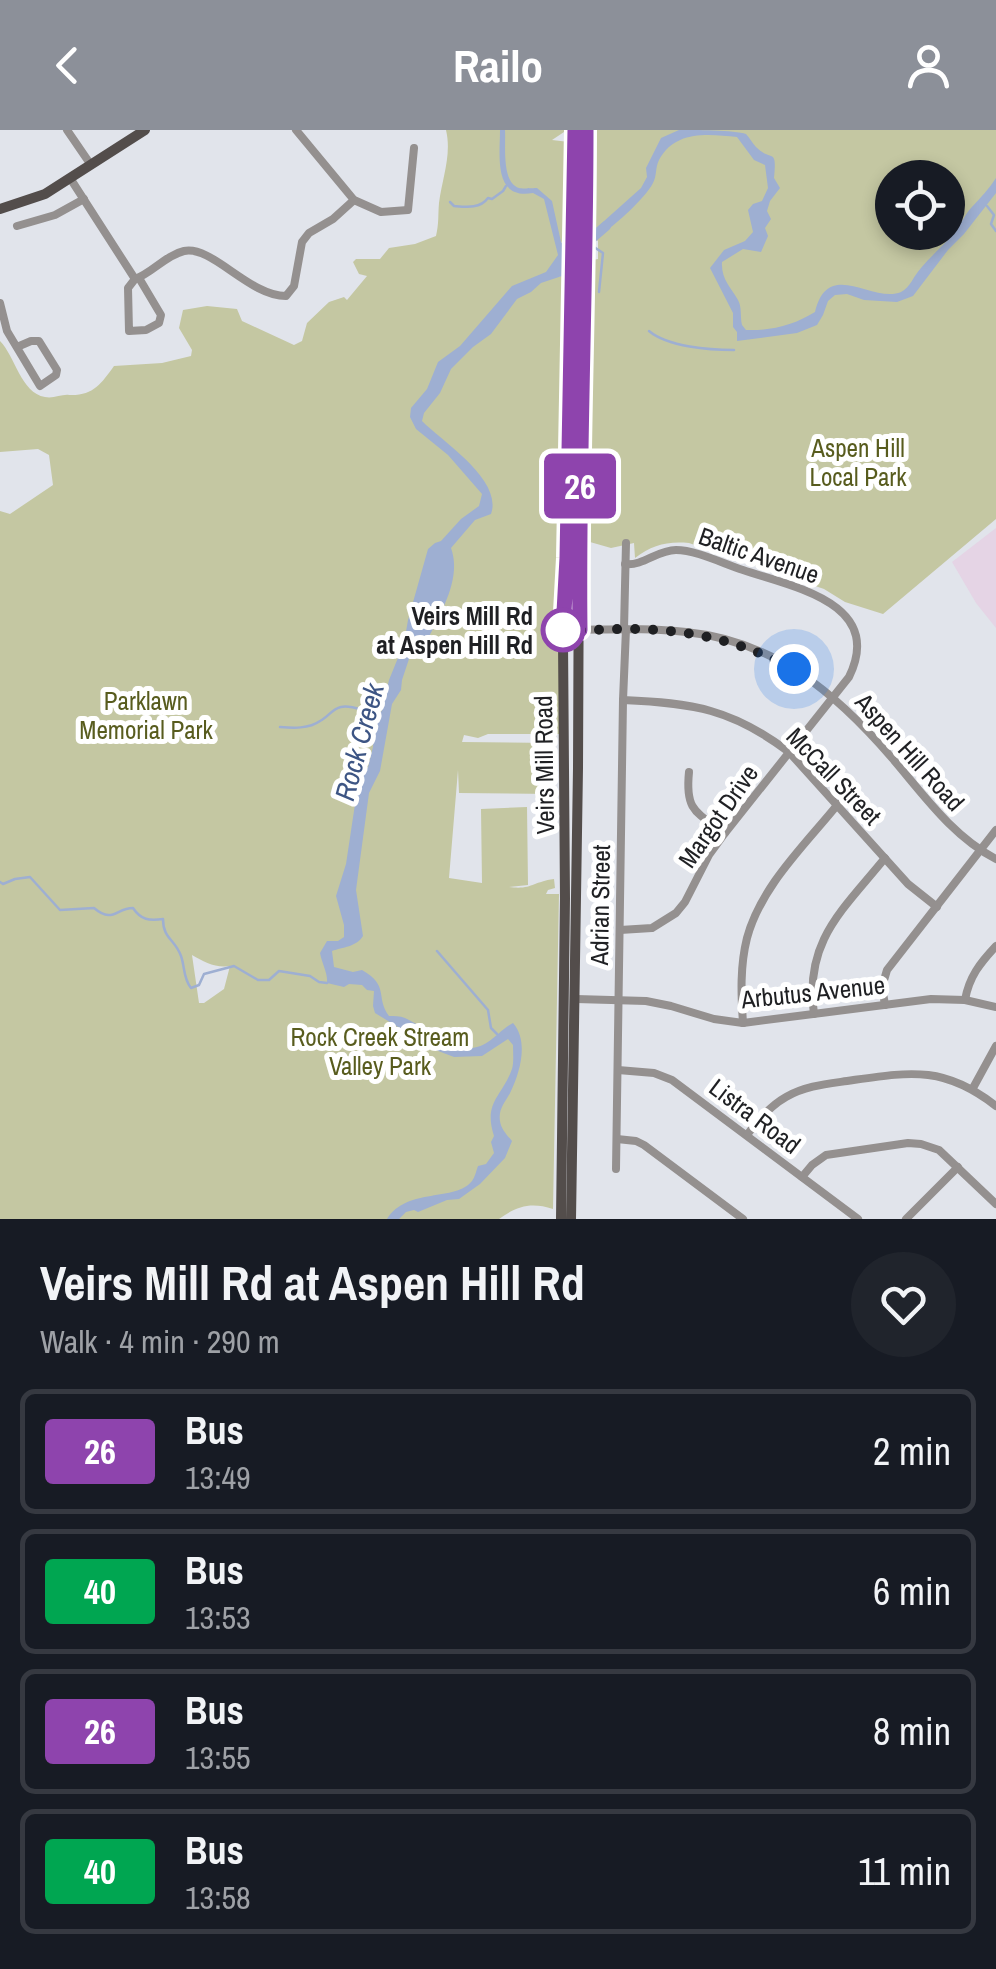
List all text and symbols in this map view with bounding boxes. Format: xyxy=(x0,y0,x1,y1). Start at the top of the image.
text: Railo xyxy=(453,35,543,96)
icon: back xyxy=(40,38,95,93)
icon: person xyxy=(901,38,956,93)
map controls xyxy=(875,160,965,250)
button: locate xyxy=(875,160,965,250)
park label: Aspen Hill Local Park xyxy=(810,431,907,494)
line badge: 26 xyxy=(535,454,625,518)
text: 26 xyxy=(564,463,596,510)
street label: Baltic Avenue xyxy=(694,519,824,591)
place label: Veirs Mill Rd at Aspen Hill Rd xyxy=(377,599,533,662)
marker: Veirs Mill Rd at Aspen Hill Rd xyxy=(542,609,584,651)
your location xyxy=(769,644,819,694)
water label: Rock Creek xyxy=(325,678,393,805)
park label: Parklawn Memorial Park xyxy=(79,684,213,747)
street label: Aspen Hill Road xyxy=(847,685,972,818)
street label: Veirs Mill Road xyxy=(526,695,562,835)
street label: McCall Street xyxy=(779,720,889,832)
street label: Margot Drive xyxy=(670,758,766,874)
street label: Adrian Street xyxy=(582,844,618,967)
street label: Arbutus Avenue xyxy=(738,968,887,1017)
park label: Rock Creek Stream Valley Park xyxy=(291,1020,469,1083)
street label: Listra Road xyxy=(702,1071,808,1161)
text: Veirs Mill Rd at Aspen Hill Rd xyxy=(40,1250,585,1315)
button: heart xyxy=(851,1252,956,1357)
text: Walk · 4 min · 290 m xyxy=(40,1320,280,1363)
text: Bus xyxy=(185,1405,244,1456)
text: 2 min xyxy=(873,1426,951,1477)
text: 26 xyxy=(84,1428,116,1475)
text: 13:49 xyxy=(185,1456,251,1499)
text: Bus xyxy=(185,1545,244,1596)
text: 6 min xyxy=(873,1566,951,1617)
text: 40 xyxy=(84,1568,116,1615)
text: 13:53 xyxy=(185,1596,251,1639)
text: Bus xyxy=(185,1685,244,1736)
text: 8 min xyxy=(873,1706,951,1757)
text: 26 xyxy=(84,1708,116,1755)
text: 13:55 xyxy=(185,1736,251,1779)
text: Bus xyxy=(185,1825,244,1876)
text: 11 min xyxy=(858,1846,951,1897)
text: 40 xyxy=(84,1848,116,1895)
text: 13:58 xyxy=(185,1876,251,1919)

